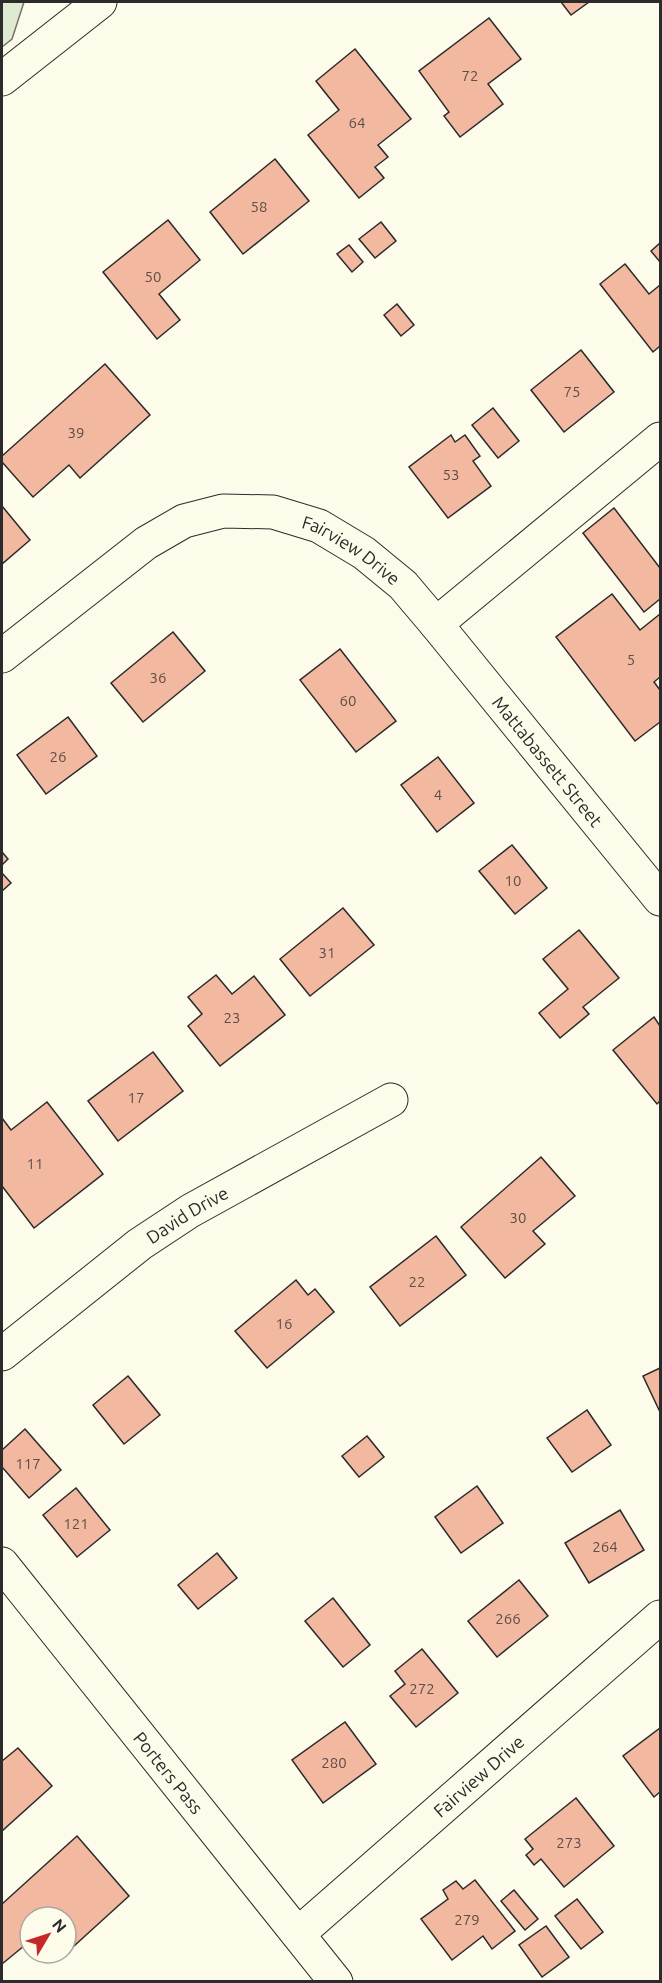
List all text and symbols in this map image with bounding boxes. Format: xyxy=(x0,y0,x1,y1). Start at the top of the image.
house number: 72 xyxy=(462,67,478,84)
house number: 64 xyxy=(349,114,365,131)
house number: 58 xyxy=(251,198,267,215)
house number: 50 xyxy=(145,268,161,285)
house number: 75 xyxy=(564,383,580,400)
house number: 39 xyxy=(68,424,84,441)
house number: 53 xyxy=(443,466,459,483)
street label: Fairview Drive xyxy=(300,511,404,589)
house number: 5 xyxy=(627,651,635,668)
house number: 36 xyxy=(150,669,166,686)
house number: 60 xyxy=(340,692,356,709)
street label: Mattabassett Street xyxy=(489,692,607,830)
house number: 26 xyxy=(50,748,66,765)
house number: 4 xyxy=(434,786,442,803)
house number: 10 xyxy=(505,872,521,889)
house number: 31 xyxy=(319,944,335,961)
house number: 23 xyxy=(224,1009,240,1026)
house number: 17 xyxy=(128,1089,144,1106)
house number: 11 xyxy=(27,1155,43,1172)
street label: David Drive xyxy=(142,1182,231,1247)
house number: 30 xyxy=(510,1209,526,1226)
house number: 22 xyxy=(409,1273,425,1290)
house number: 16 xyxy=(276,1315,292,1332)
house number: 117 xyxy=(15,1455,41,1472)
house number: 121 xyxy=(63,1515,89,1532)
house number: 264 xyxy=(592,1538,618,1555)
house number: 266 xyxy=(495,1610,521,1627)
house number: 272 xyxy=(409,1680,435,1697)
street label: Porters Pass xyxy=(130,1728,208,1818)
street label: Fairview Drive xyxy=(429,1731,528,1821)
house number: 280 xyxy=(321,1754,347,1771)
house number: 273 xyxy=(556,1834,582,1851)
north arrow xyxy=(18,1905,78,1965)
house number: 279 xyxy=(454,1911,480,1928)
text: N xyxy=(49,1915,70,1936)

